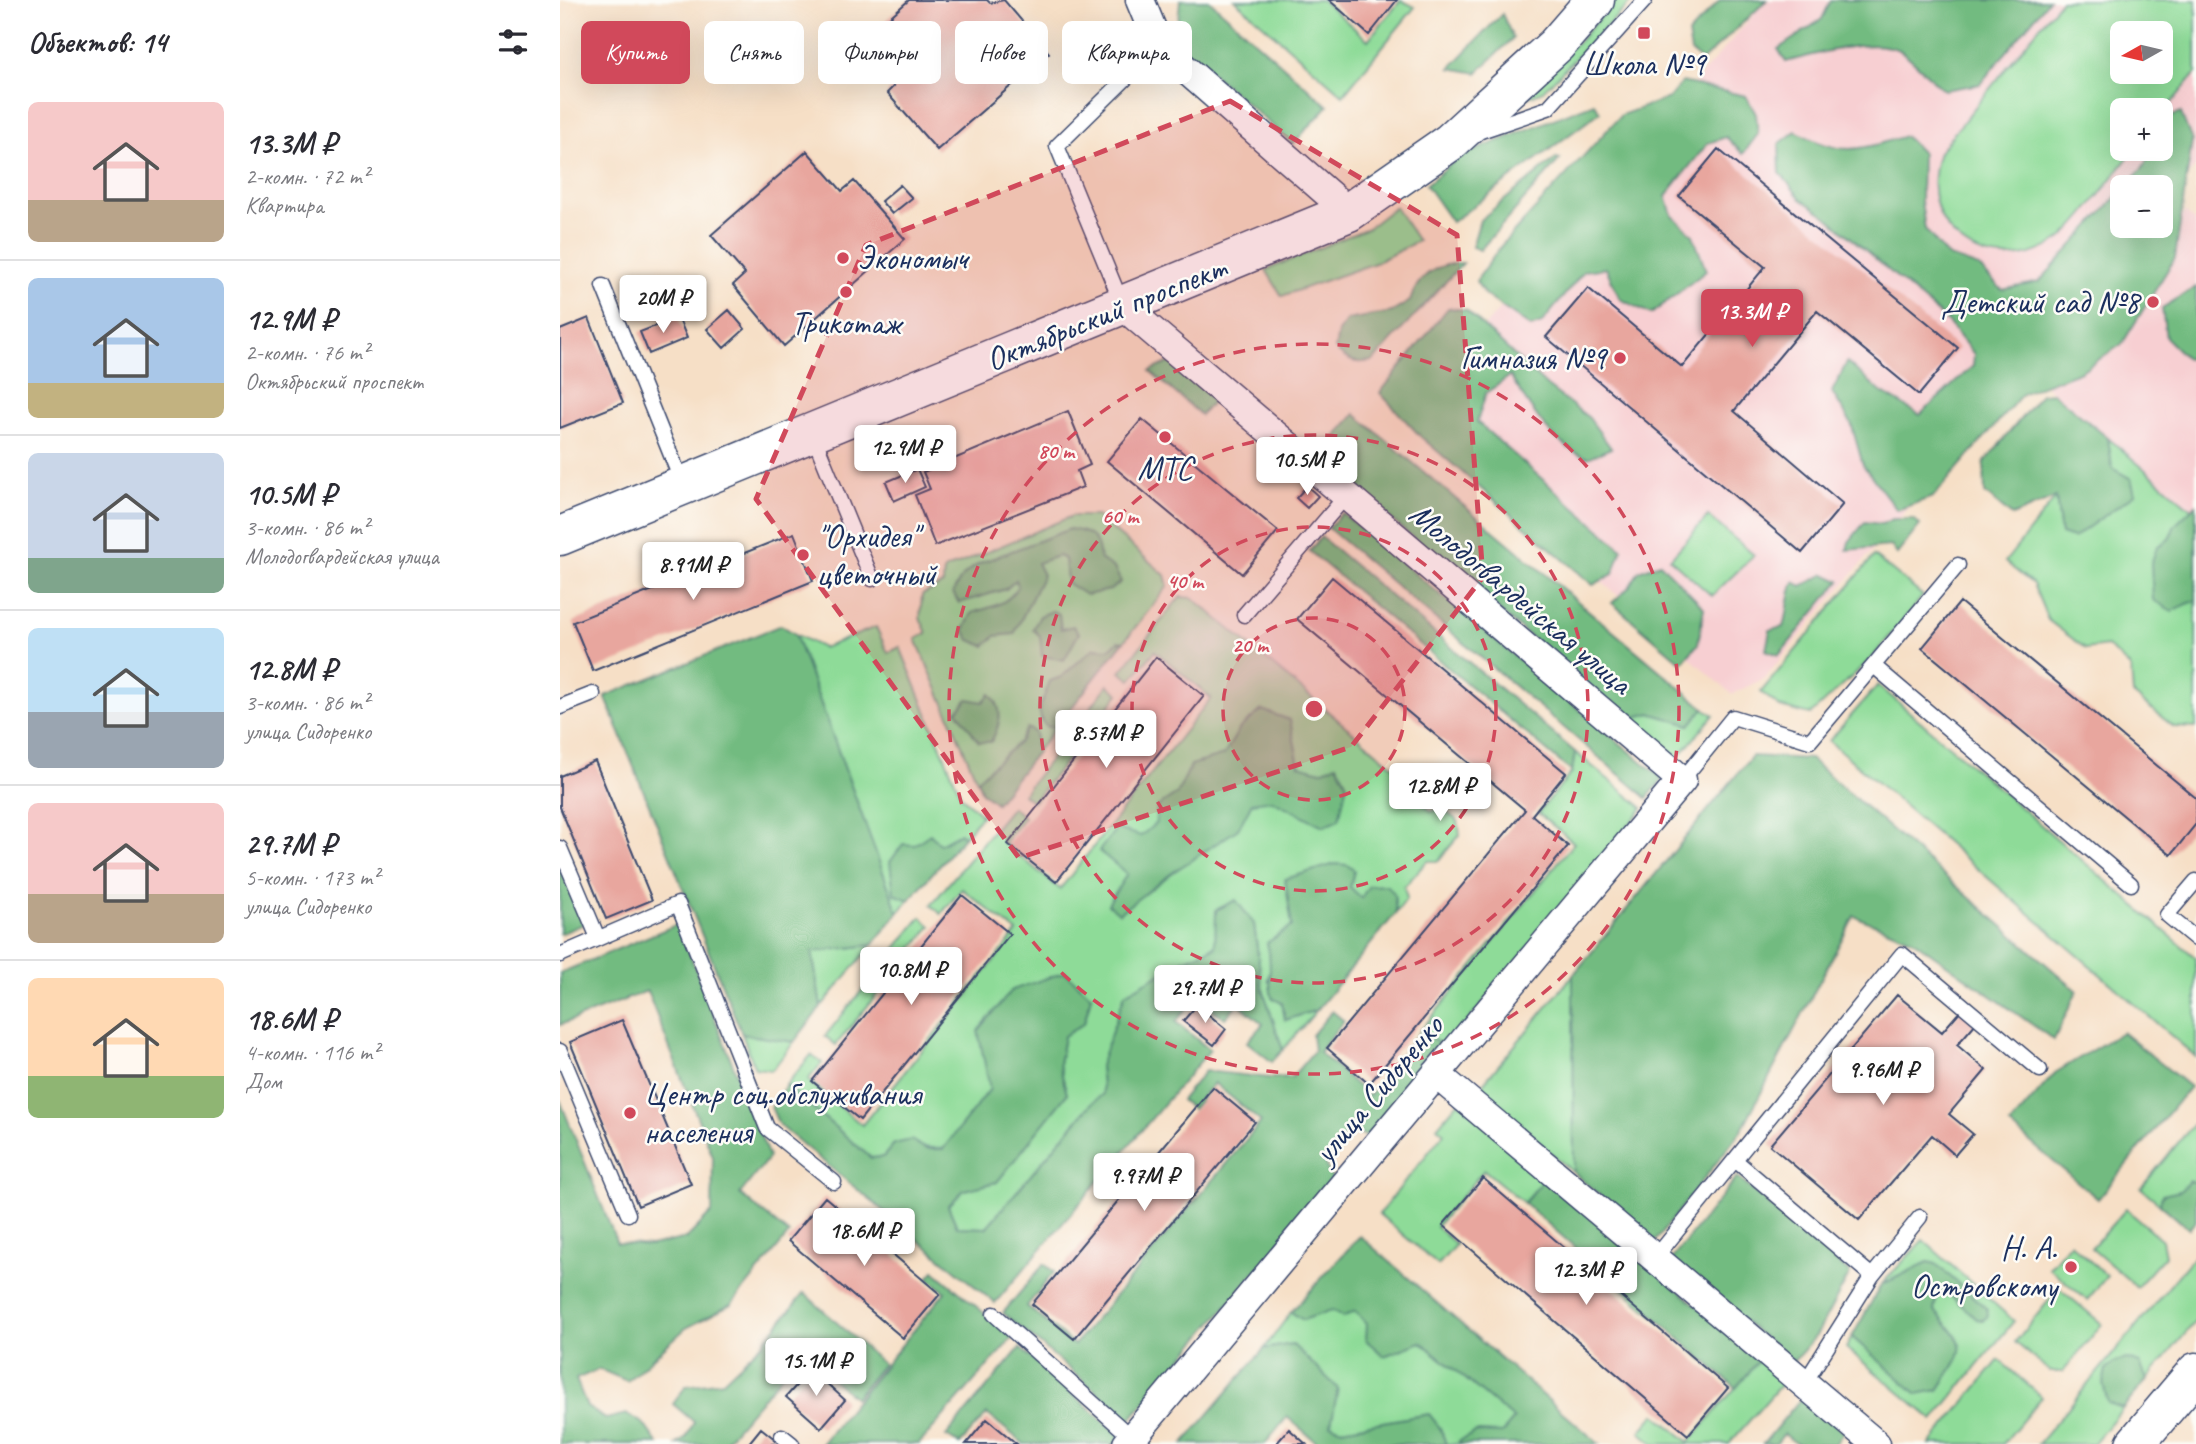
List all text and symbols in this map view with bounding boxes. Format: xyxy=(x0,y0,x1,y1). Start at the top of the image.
chip: Купить xyxy=(581,21,690,84)
chip: Снять xyxy=(704,21,804,84)
chip: Фильтры xyxy=(818,21,941,84)
chip: Новое xyxy=(955,21,1048,84)
chip: Квартира xyxy=(1062,21,1192,84)
north arrow xyxy=(2110,21,2174,84)
map controls xyxy=(2110,21,2173,238)
text: Объектов: 14 xyxy=(28,23,167,61)
icon: filters xyxy=(494,23,532,61)
marker: Школа №9 xyxy=(1636,25,1652,41)
place label: Школа №9 xyxy=(1583,43,1709,85)
button: + xyxy=(2110,98,2173,161)
text: 13.3M ₽ xyxy=(245,124,336,162)
icon: home xyxy=(84,130,168,214)
text: 2-комн. · 72 m² xyxy=(245,162,369,191)
button: − xyxy=(2110,175,2173,238)
text: Квартира xyxy=(245,191,323,220)
place label: Экономыч xyxy=(857,237,970,279)
street label: Октябрьский проспект xyxy=(979,245,1234,380)
marker: Экономыч xyxy=(835,250,851,266)
pin: 20M ₽ xyxy=(614,276,712,335)
place label: Детский сад №8 xyxy=(1941,281,2142,323)
text: 20M ₽ xyxy=(636,283,690,312)
marker: Трикотаж xyxy=(838,284,854,300)
pin: 13.3M ₽ xyxy=(1687,290,1817,349)
marker: Детский сад №8 xyxy=(2145,294,2161,310)
text: 13.3M ₽ xyxy=(1717,297,1787,326)
text: 12.9M ₽ xyxy=(245,300,336,338)
place label: Трикотаж xyxy=(791,302,904,344)
icon: home xyxy=(84,306,168,390)
place label: Гимназия №9 xyxy=(1461,337,1609,379)
text: 2-комн. · 76 m² xyxy=(245,338,369,367)
marker: Гимназия №9 xyxy=(1612,350,1628,366)
text: Октябрьский проспект xyxy=(245,367,423,396)
pin: 12.9M ₽ xyxy=(840,426,970,485)
marker: МТС xyxy=(1157,429,1173,445)
text: 12.9M ₽ xyxy=(870,433,940,462)
text: 80 m xyxy=(1038,438,1076,464)
pin: 10.5M ₽ xyxy=(1242,438,1372,497)
text: 10.5M ₽ xyxy=(1272,445,1342,474)
place label: МТС xyxy=(1138,447,1196,489)
text: 10.5M ₽ xyxy=(245,475,336,513)
icon: home xyxy=(84,481,168,565)
street label: Молодогвардейская улица xyxy=(1401,493,1642,705)
text: 60 m xyxy=(1102,503,1140,529)
text: 3-комн. · 86 m² xyxy=(245,513,369,542)
place label: "Орхидея" цветочный xyxy=(817,515,939,595)
text: Молодогвардейская улица xyxy=(245,542,439,571)
pin: 8.91M ₽ xyxy=(628,542,758,602)
marker: "Орхидея" цветочный xyxy=(795,547,811,563)
text: 8.91M ₽ xyxy=(658,550,728,579)
text: 40 m xyxy=(1167,568,1205,594)
text: 20 m xyxy=(1232,632,1270,658)
text: 12.8M ₽ xyxy=(245,650,336,688)
icon: home xyxy=(84,656,168,740)
text: 3-комн. · 86 m² xyxy=(245,688,369,717)
centre of rings xyxy=(1302,697,1326,721)
pin: 8.57M ₽ xyxy=(1041,710,1171,770)
text: улица Сидоренко xyxy=(245,717,371,746)
text: 8.57M ₽ xyxy=(1071,718,1141,747)
pin: 12.8M ₽ xyxy=(1375,764,1505,823)
text: 12.8M ₽ xyxy=(1405,771,1475,800)
text: 29.7M ₽ xyxy=(245,825,336,863)
icon: home xyxy=(84,831,168,915)
text: 5-комн. · 173 m² xyxy=(245,863,379,892)
text: улица Сидоренко xyxy=(245,892,371,921)
pin: 10.8M ₽ xyxy=(846,948,976,1007)
text: 10.8M ₽ xyxy=(876,955,946,984)
pin: 29.7M ₽ xyxy=(1140,965,1270,1025)
text: 29.7M ₽ xyxy=(1170,973,1240,1002)
text: 18.6M ₽ xyxy=(245,1000,337,1038)
street label: улица Сидоренко xyxy=(1302,1004,1454,1173)
icon: home xyxy=(84,1006,168,1090)
text: 4-комн. · 116 m² xyxy=(245,1038,379,1067)
pin: 9.96M ₽ xyxy=(1818,1048,1948,1107)
text: 9.96M ₽ xyxy=(1848,1055,1918,1084)
text: Дом xyxy=(245,1067,282,1096)
place label: Центр соц.обслуживания населения xyxy=(644,1073,924,1153)
marker: Центр соц.обслуживания населения xyxy=(622,1105,638,1121)
pin: 9.97M ₽ xyxy=(1079,1154,1209,1213)
text: 9.97M ₽ xyxy=(1109,1161,1179,1190)
pin: 18.6M ₽ xyxy=(799,1208,929,1268)
text: 18.6M ₽ xyxy=(829,1216,899,1245)
place label: Н. А. Островскому xyxy=(1911,1227,2060,1307)
pin: 12.3M ₽ xyxy=(1521,1248,1651,1307)
text: 12.3M ₽ xyxy=(1551,1255,1621,1284)
marker: Н. А. Островскому xyxy=(2063,1259,2079,1275)
pin: 15.1M ₽ xyxy=(751,1338,881,1398)
text: 15.1M ₽ xyxy=(781,1346,851,1375)

